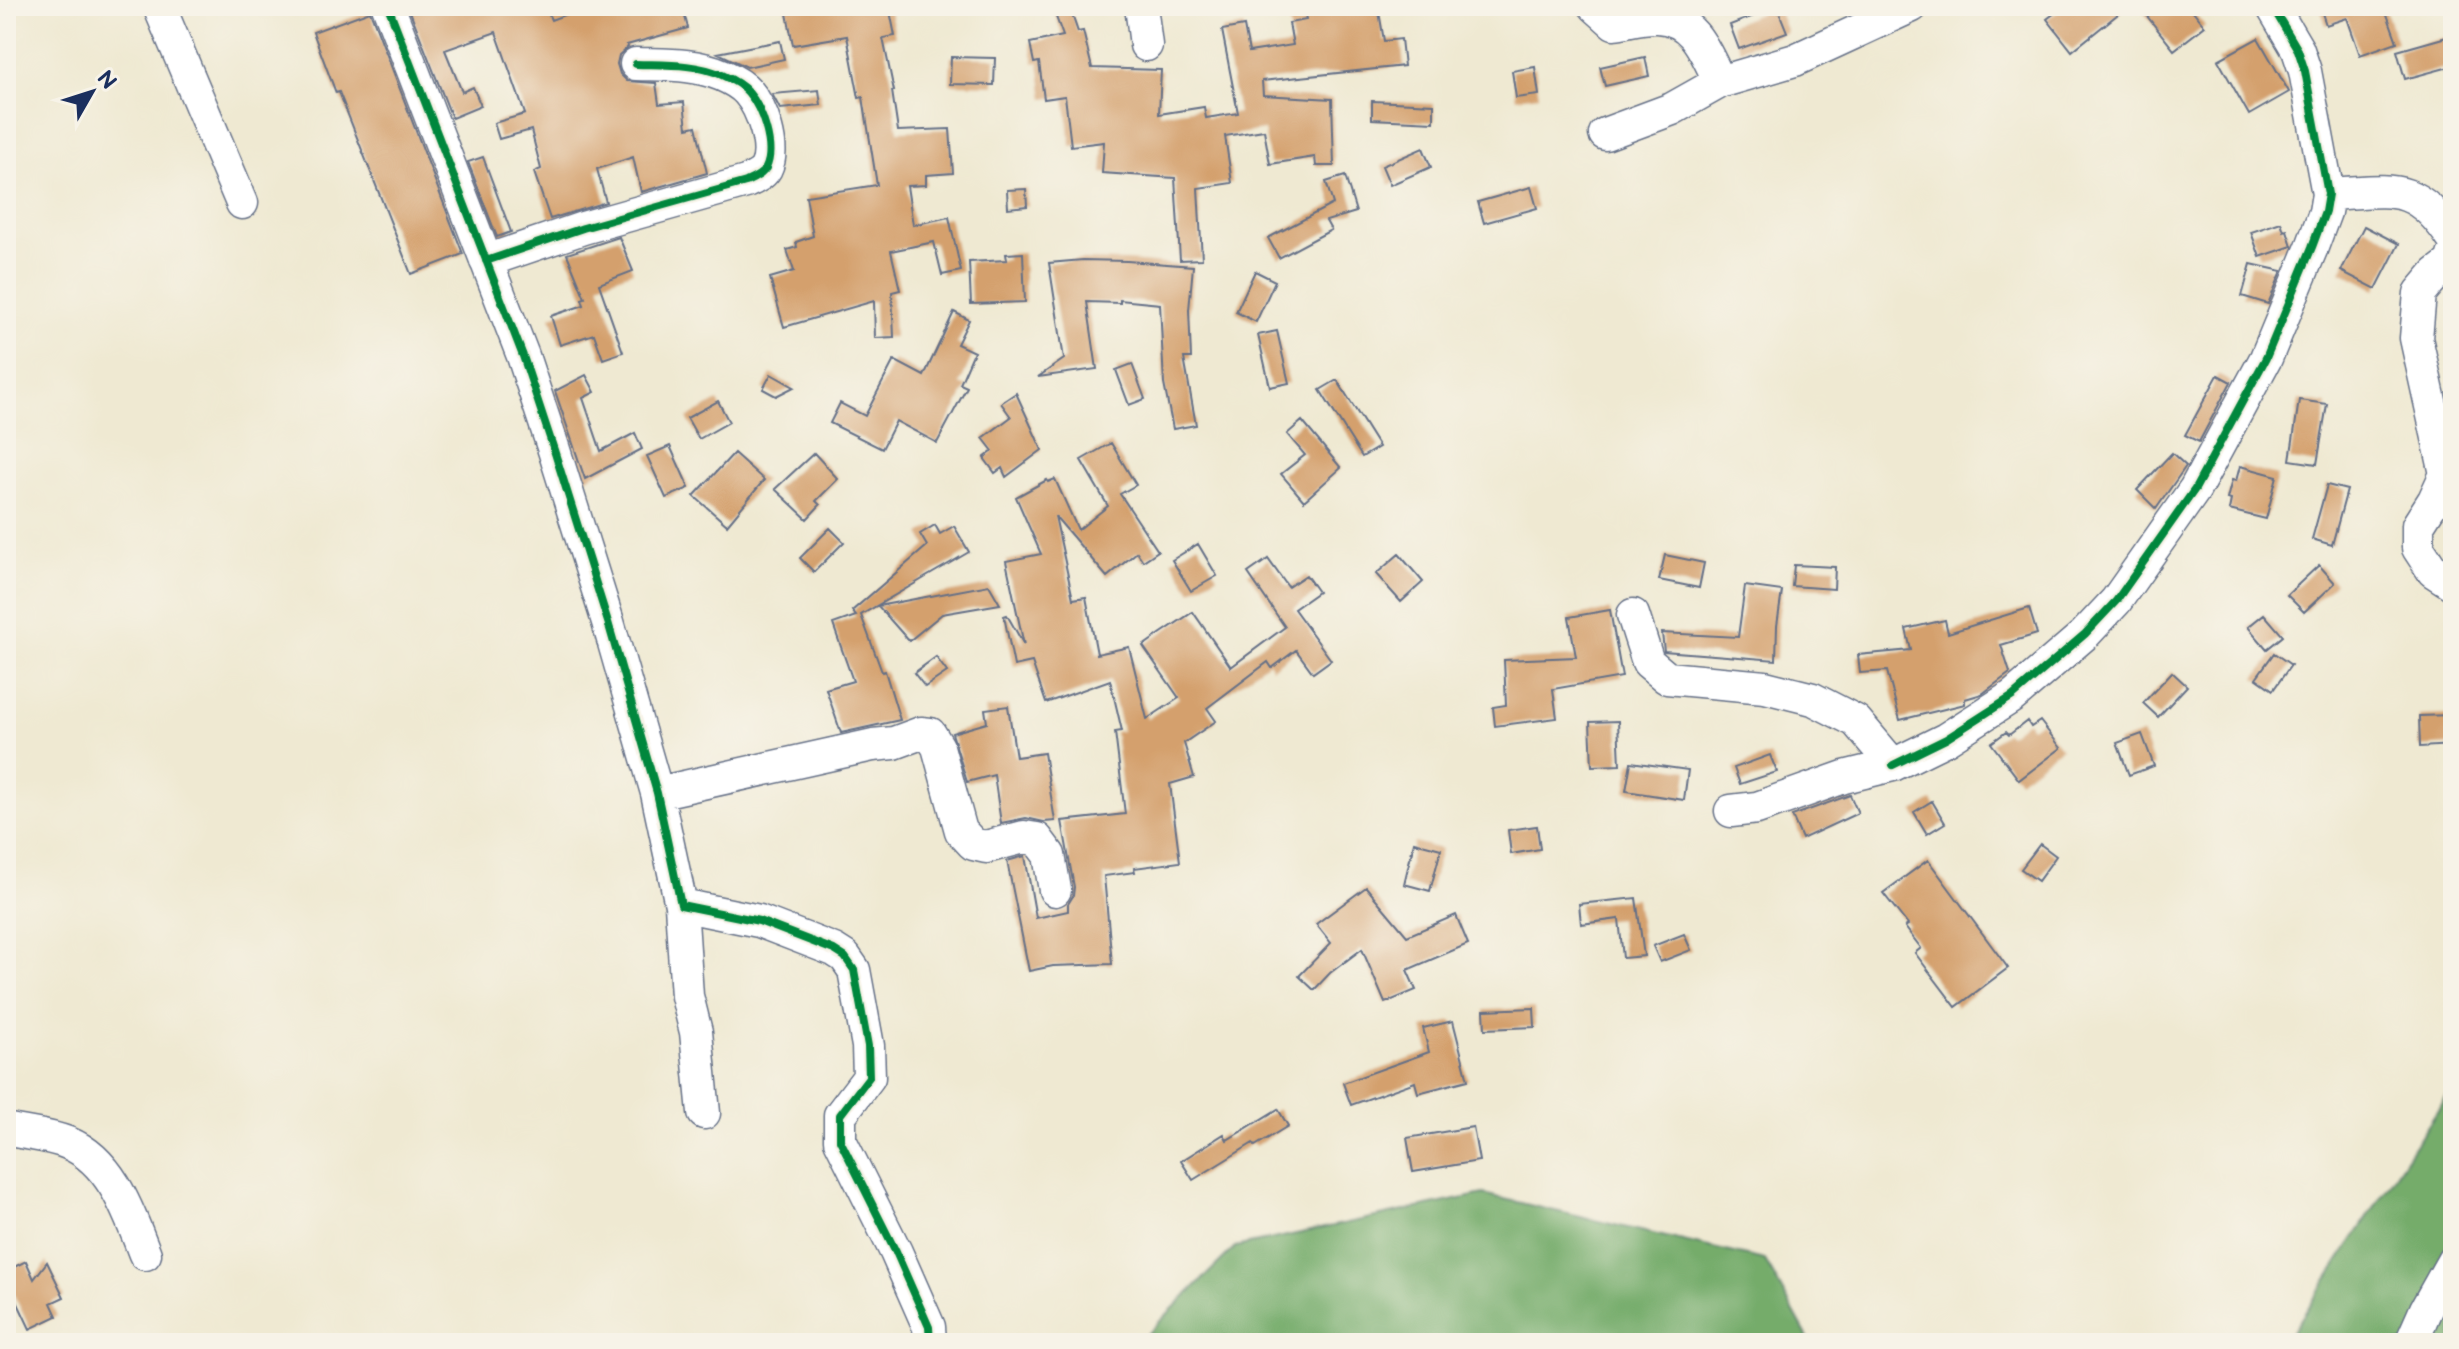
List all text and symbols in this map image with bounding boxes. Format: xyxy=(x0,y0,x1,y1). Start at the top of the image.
north arrow xyxy=(52,52,132,132)
text: N xyxy=(91,65,122,95)

